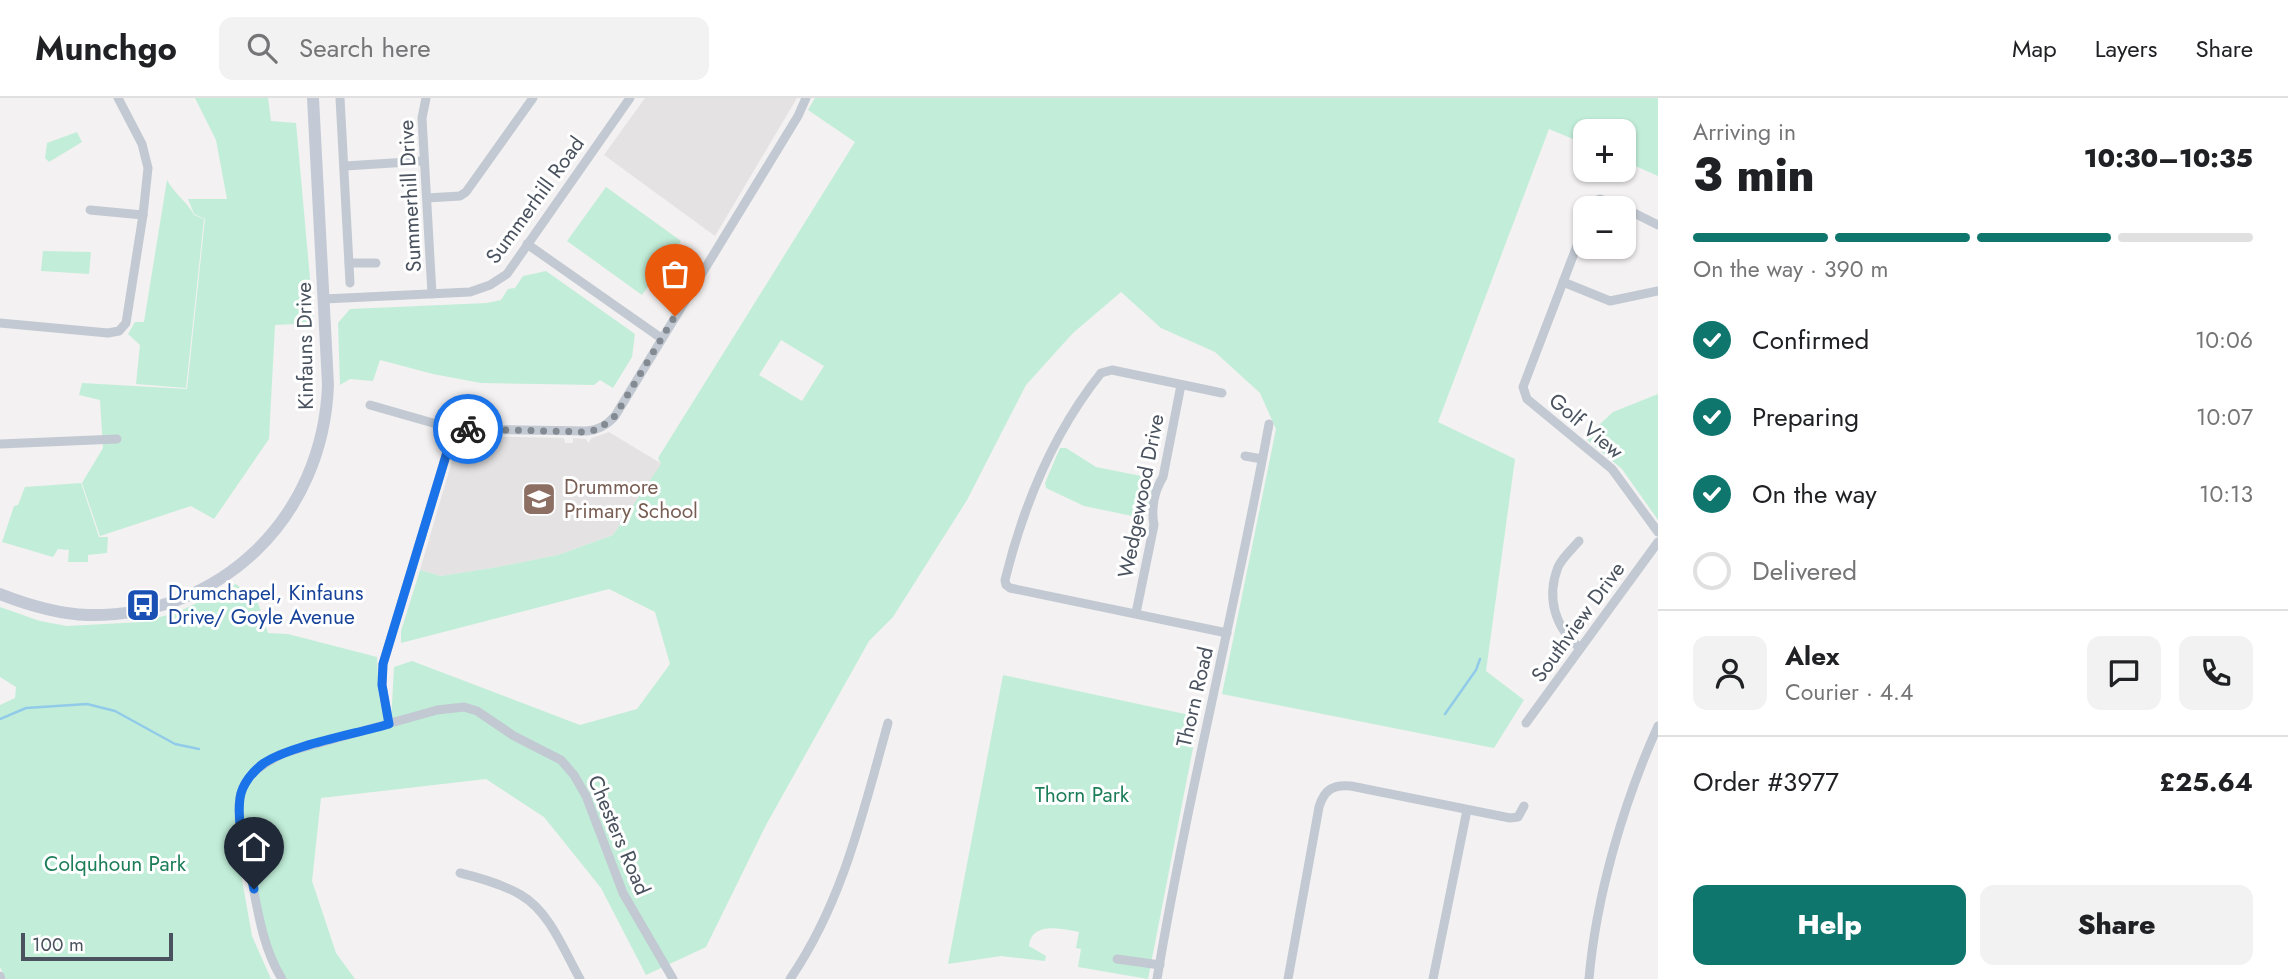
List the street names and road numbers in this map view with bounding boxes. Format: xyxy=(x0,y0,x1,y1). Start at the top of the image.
street label: Summerhill Drive xyxy=(391,119,429,273)
street label: Summerhill Road xyxy=(478,130,592,270)
street label: Kinfauns Drive xyxy=(289,282,321,410)
street label: Golf View xyxy=(1542,386,1630,467)
street label: Wedgewood Drive xyxy=(1110,411,1172,580)
street label: Southview Drive xyxy=(1524,555,1632,688)
street label: Thorn Road xyxy=(1169,644,1221,750)
street label: Chesters Road xyxy=(580,770,658,900)

